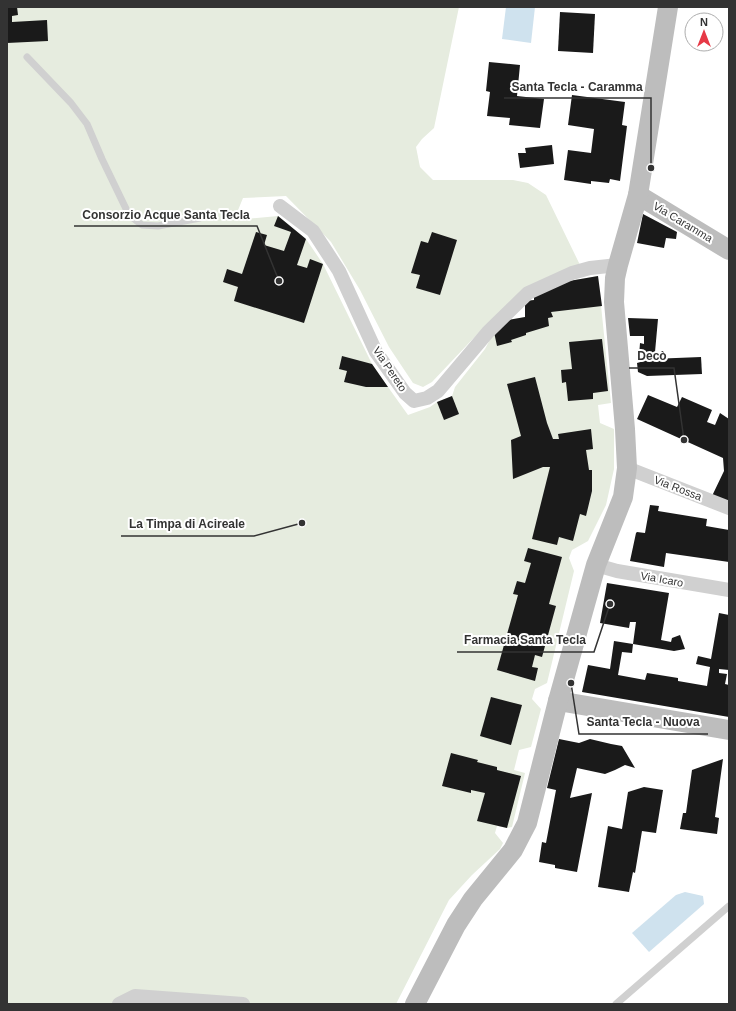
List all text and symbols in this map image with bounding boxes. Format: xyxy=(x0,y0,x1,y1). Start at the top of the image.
north arrow xyxy=(684,12,724,52)
text: N xyxy=(700,16,708,28)
callout: Santa Tecla - Caramma xyxy=(504,74,651,98)
text: Santa Tecla - Caramma xyxy=(511,80,643,94)
street label: Via Caramma xyxy=(651,200,716,245)
callout: Consorzio Acque Santa Tecla xyxy=(74,202,257,226)
text: Consorzio Acque Santa Tecla xyxy=(82,208,250,222)
street label: Via Pereto xyxy=(371,344,409,394)
callout: Decò xyxy=(629,344,674,368)
text: Decò xyxy=(637,349,667,363)
street label: Via Rossa xyxy=(653,473,704,503)
callout: La Timpa di Acireale xyxy=(121,512,254,536)
text: La Timpa di Acireale xyxy=(129,517,245,531)
street label: Via Icaro xyxy=(640,569,684,589)
callout: Farmacia Santa Tecla xyxy=(457,628,594,652)
text: Farmacia Santa Tecla xyxy=(464,633,586,647)
callout: Santa Tecla - Nuova xyxy=(579,710,708,734)
text: Santa Tecla - Nuova xyxy=(586,715,700,729)

